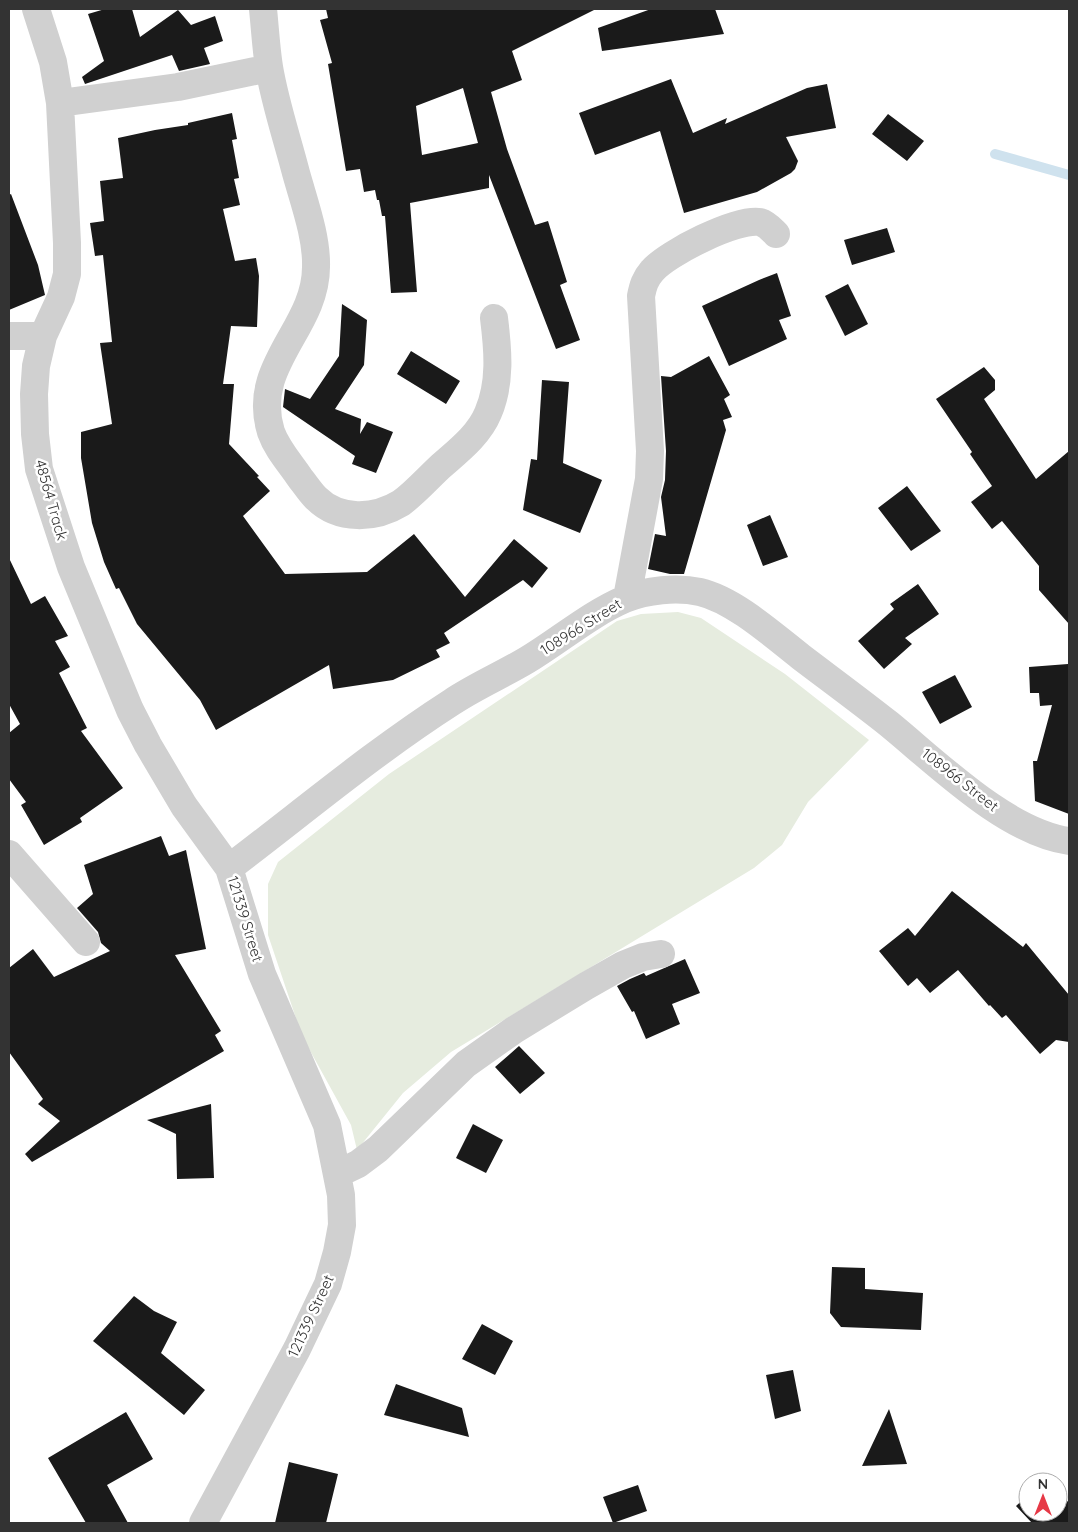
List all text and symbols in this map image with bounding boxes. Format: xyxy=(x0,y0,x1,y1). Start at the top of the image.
street label: 48564 Track xyxy=(31,457,72,542)
street label: 108966 Street xyxy=(537,594,625,659)
street label: 108966 Street xyxy=(918,744,1002,815)
street label: 121339 Street xyxy=(223,874,268,964)
street label: 121339 Street xyxy=(283,1272,338,1360)
north arrow xyxy=(1018,1472,1068,1522)
text: N xyxy=(1038,1475,1048,1493)

